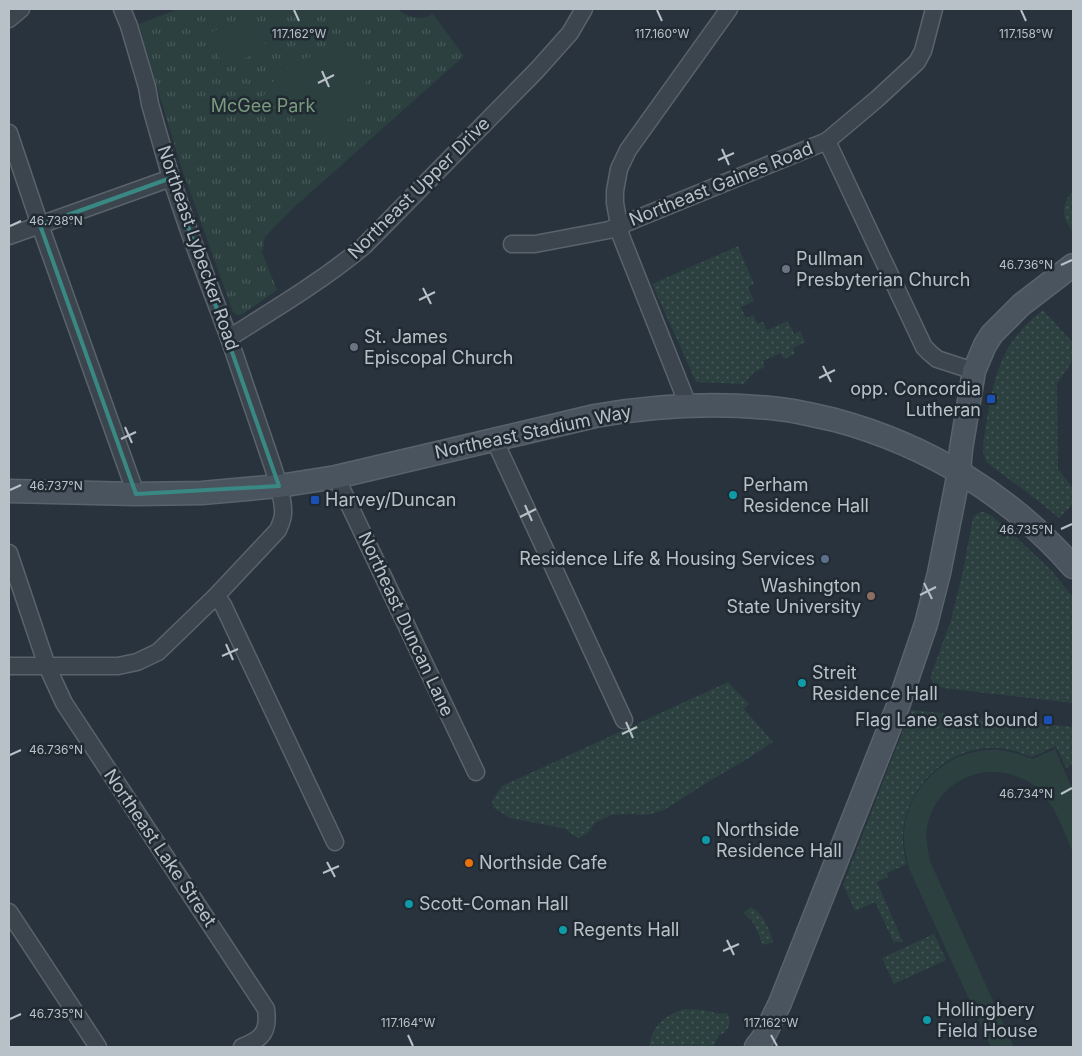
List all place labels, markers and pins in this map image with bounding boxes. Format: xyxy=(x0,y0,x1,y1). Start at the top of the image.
place label: Pullman Presbyterian Church xyxy=(796,248,970,290)
marker: Pullman Presbyterian Church xyxy=(780,263,792,275)
place label: St. James Episcopal Church xyxy=(364,326,513,368)
marker: St. James Episcopal Church xyxy=(348,341,360,353)
place label: opp. Concordia Lutheran xyxy=(850,378,981,420)
marker: opp. Concordia Lutheran xyxy=(985,393,997,405)
place label: Perham Residence Hall xyxy=(743,474,869,516)
place label: Harvey/Duncan xyxy=(325,489,457,510)
marker: Perham Residence Hall xyxy=(727,489,739,501)
marker: Harvey/Duncan xyxy=(309,494,321,506)
place label: Residence Life & Housing Services xyxy=(519,548,815,569)
marker: Residence Life & Housing Services xyxy=(819,553,831,565)
place label: Washington State University xyxy=(726,575,861,617)
marker: Washington State University xyxy=(865,590,877,602)
place label: Streit Residence Hall xyxy=(812,662,938,704)
marker: Streit Residence Hall xyxy=(796,677,808,689)
place label: Flag Lane east bound xyxy=(855,709,1038,730)
marker: Flag Lane east bound xyxy=(1042,714,1054,726)
place label: Northside Residence Hall xyxy=(716,819,842,861)
marker: Northside Residence Hall xyxy=(700,834,712,846)
place label: Northside Cafe xyxy=(479,852,607,873)
marker: Northside Cafe xyxy=(463,857,475,869)
place label: Scott-Coman Hall xyxy=(419,893,569,914)
marker: Scott-Coman Hall xyxy=(403,898,415,910)
place label: Regents Hall xyxy=(573,919,679,940)
marker: Regents Hall xyxy=(557,924,569,936)
place label: Hollingbery Field House xyxy=(937,999,1038,1041)
marker: Hollingbery Field House xyxy=(921,1014,933,1026)

